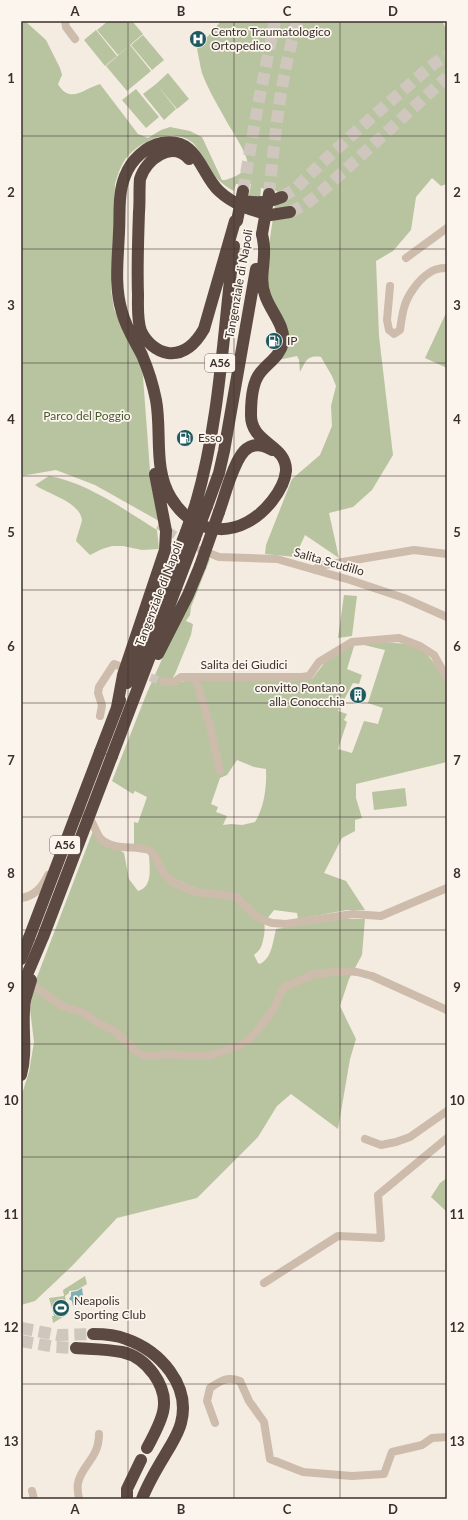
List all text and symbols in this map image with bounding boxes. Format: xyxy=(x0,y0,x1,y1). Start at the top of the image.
text: A xyxy=(69,3,80,19)
text: B xyxy=(177,3,186,19)
text: C xyxy=(283,3,292,19)
text: D xyxy=(388,3,398,19)
place label: Centro Traumatologico Ortopedico xyxy=(211,24,331,53)
hospital icon: Centro Traumatologico Ortopedico xyxy=(188,29,208,49)
text: 1 xyxy=(7,70,15,86)
text: 1 xyxy=(453,70,461,86)
text: 2 xyxy=(7,184,15,200)
text: 2 xyxy=(453,184,461,200)
street label: Tangenziale di Napoli xyxy=(221,228,256,340)
text: 3 xyxy=(7,297,15,313)
text: 3 xyxy=(453,297,461,313)
fuel station icon: IP xyxy=(264,331,284,351)
place label: IP xyxy=(287,333,298,348)
road number: A56 xyxy=(205,354,235,372)
park label: Parco del Poggio xyxy=(43,408,131,423)
text: 4 xyxy=(7,411,15,427)
text: 4 xyxy=(453,411,461,427)
fuel station icon: Esso xyxy=(175,428,195,448)
place label: Esso xyxy=(198,430,222,445)
text: 5 xyxy=(7,524,15,540)
text: 5 xyxy=(453,524,461,540)
street label: Tangenziale di Napoli xyxy=(132,539,185,648)
street label: Salita Scudillo xyxy=(292,544,366,579)
text: 6 xyxy=(7,638,15,654)
text: 6 xyxy=(453,638,461,654)
street label: Salita dei Giudici xyxy=(201,657,288,672)
place label: convitto Pontano alla Conocchia xyxy=(255,680,345,709)
building icon: convitto Pontano alla Conocchia xyxy=(348,685,368,705)
text: 7 xyxy=(7,752,15,768)
text: 7 xyxy=(453,752,461,768)
road number: A56 xyxy=(50,836,80,854)
text: 8 xyxy=(7,865,15,881)
text: 8 xyxy=(453,865,461,881)
text: 9 xyxy=(7,979,15,995)
text: 9 xyxy=(453,979,461,995)
text: 10 xyxy=(3,1092,19,1108)
text: 10 xyxy=(449,1092,465,1108)
text: 11 xyxy=(3,1206,19,1222)
text: 11 xyxy=(449,1206,465,1222)
place label: Neapolis Sporting Club xyxy=(74,1293,146,1322)
sports icon: Neapolis Sporting Club xyxy=(51,1298,71,1318)
text: 12 xyxy=(3,1319,19,1335)
text: 12 xyxy=(449,1319,465,1335)
text: 13 xyxy=(3,1433,19,1449)
text: 13 xyxy=(449,1433,465,1449)
text: A xyxy=(69,1501,80,1517)
text: B xyxy=(177,1501,186,1517)
text: C xyxy=(283,1501,292,1517)
text: D xyxy=(388,1501,398,1517)

